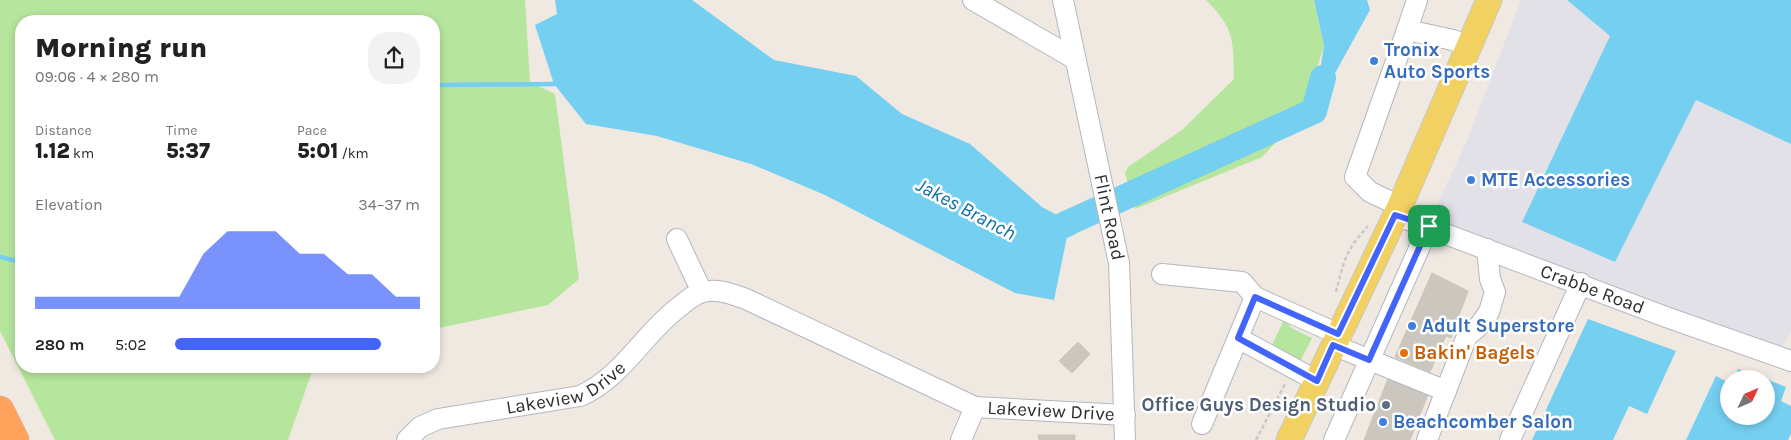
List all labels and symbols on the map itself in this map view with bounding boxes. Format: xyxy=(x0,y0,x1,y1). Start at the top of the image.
place label: Tronix Auto Sports xyxy=(1384,39,1490,83)
marker: Tronix Auto Sports xyxy=(1368,55,1380,67)
place label: MTE Accessories xyxy=(1481,169,1630,191)
street label: Flint Road xyxy=(1089,172,1129,262)
water label: Jakes Branch xyxy=(912,173,1020,245)
marker: MTE Accessories xyxy=(1465,174,1477,186)
pin xyxy=(1408,205,1450,247)
street label: Crabbe Road xyxy=(1537,260,1648,319)
place label: Adult Superstore xyxy=(1422,315,1575,337)
marker: Adult Superstore xyxy=(1406,320,1418,332)
place label: Bakin' Bagels xyxy=(1414,342,1535,364)
marker: Bakin' Bagels xyxy=(1398,347,1410,359)
street label: Lakeview Drive xyxy=(504,357,630,419)
north arrow xyxy=(1720,370,1775,425)
place label: Office Guys Design Studio xyxy=(1141,394,1376,416)
street label: Lakeview Drive xyxy=(987,397,1115,425)
marker: Office Guys Design Studio xyxy=(1380,399,1392,411)
place label: Beachcomber Salon xyxy=(1393,411,1573,433)
marker: Beachcomber Salon xyxy=(1377,416,1389,428)

